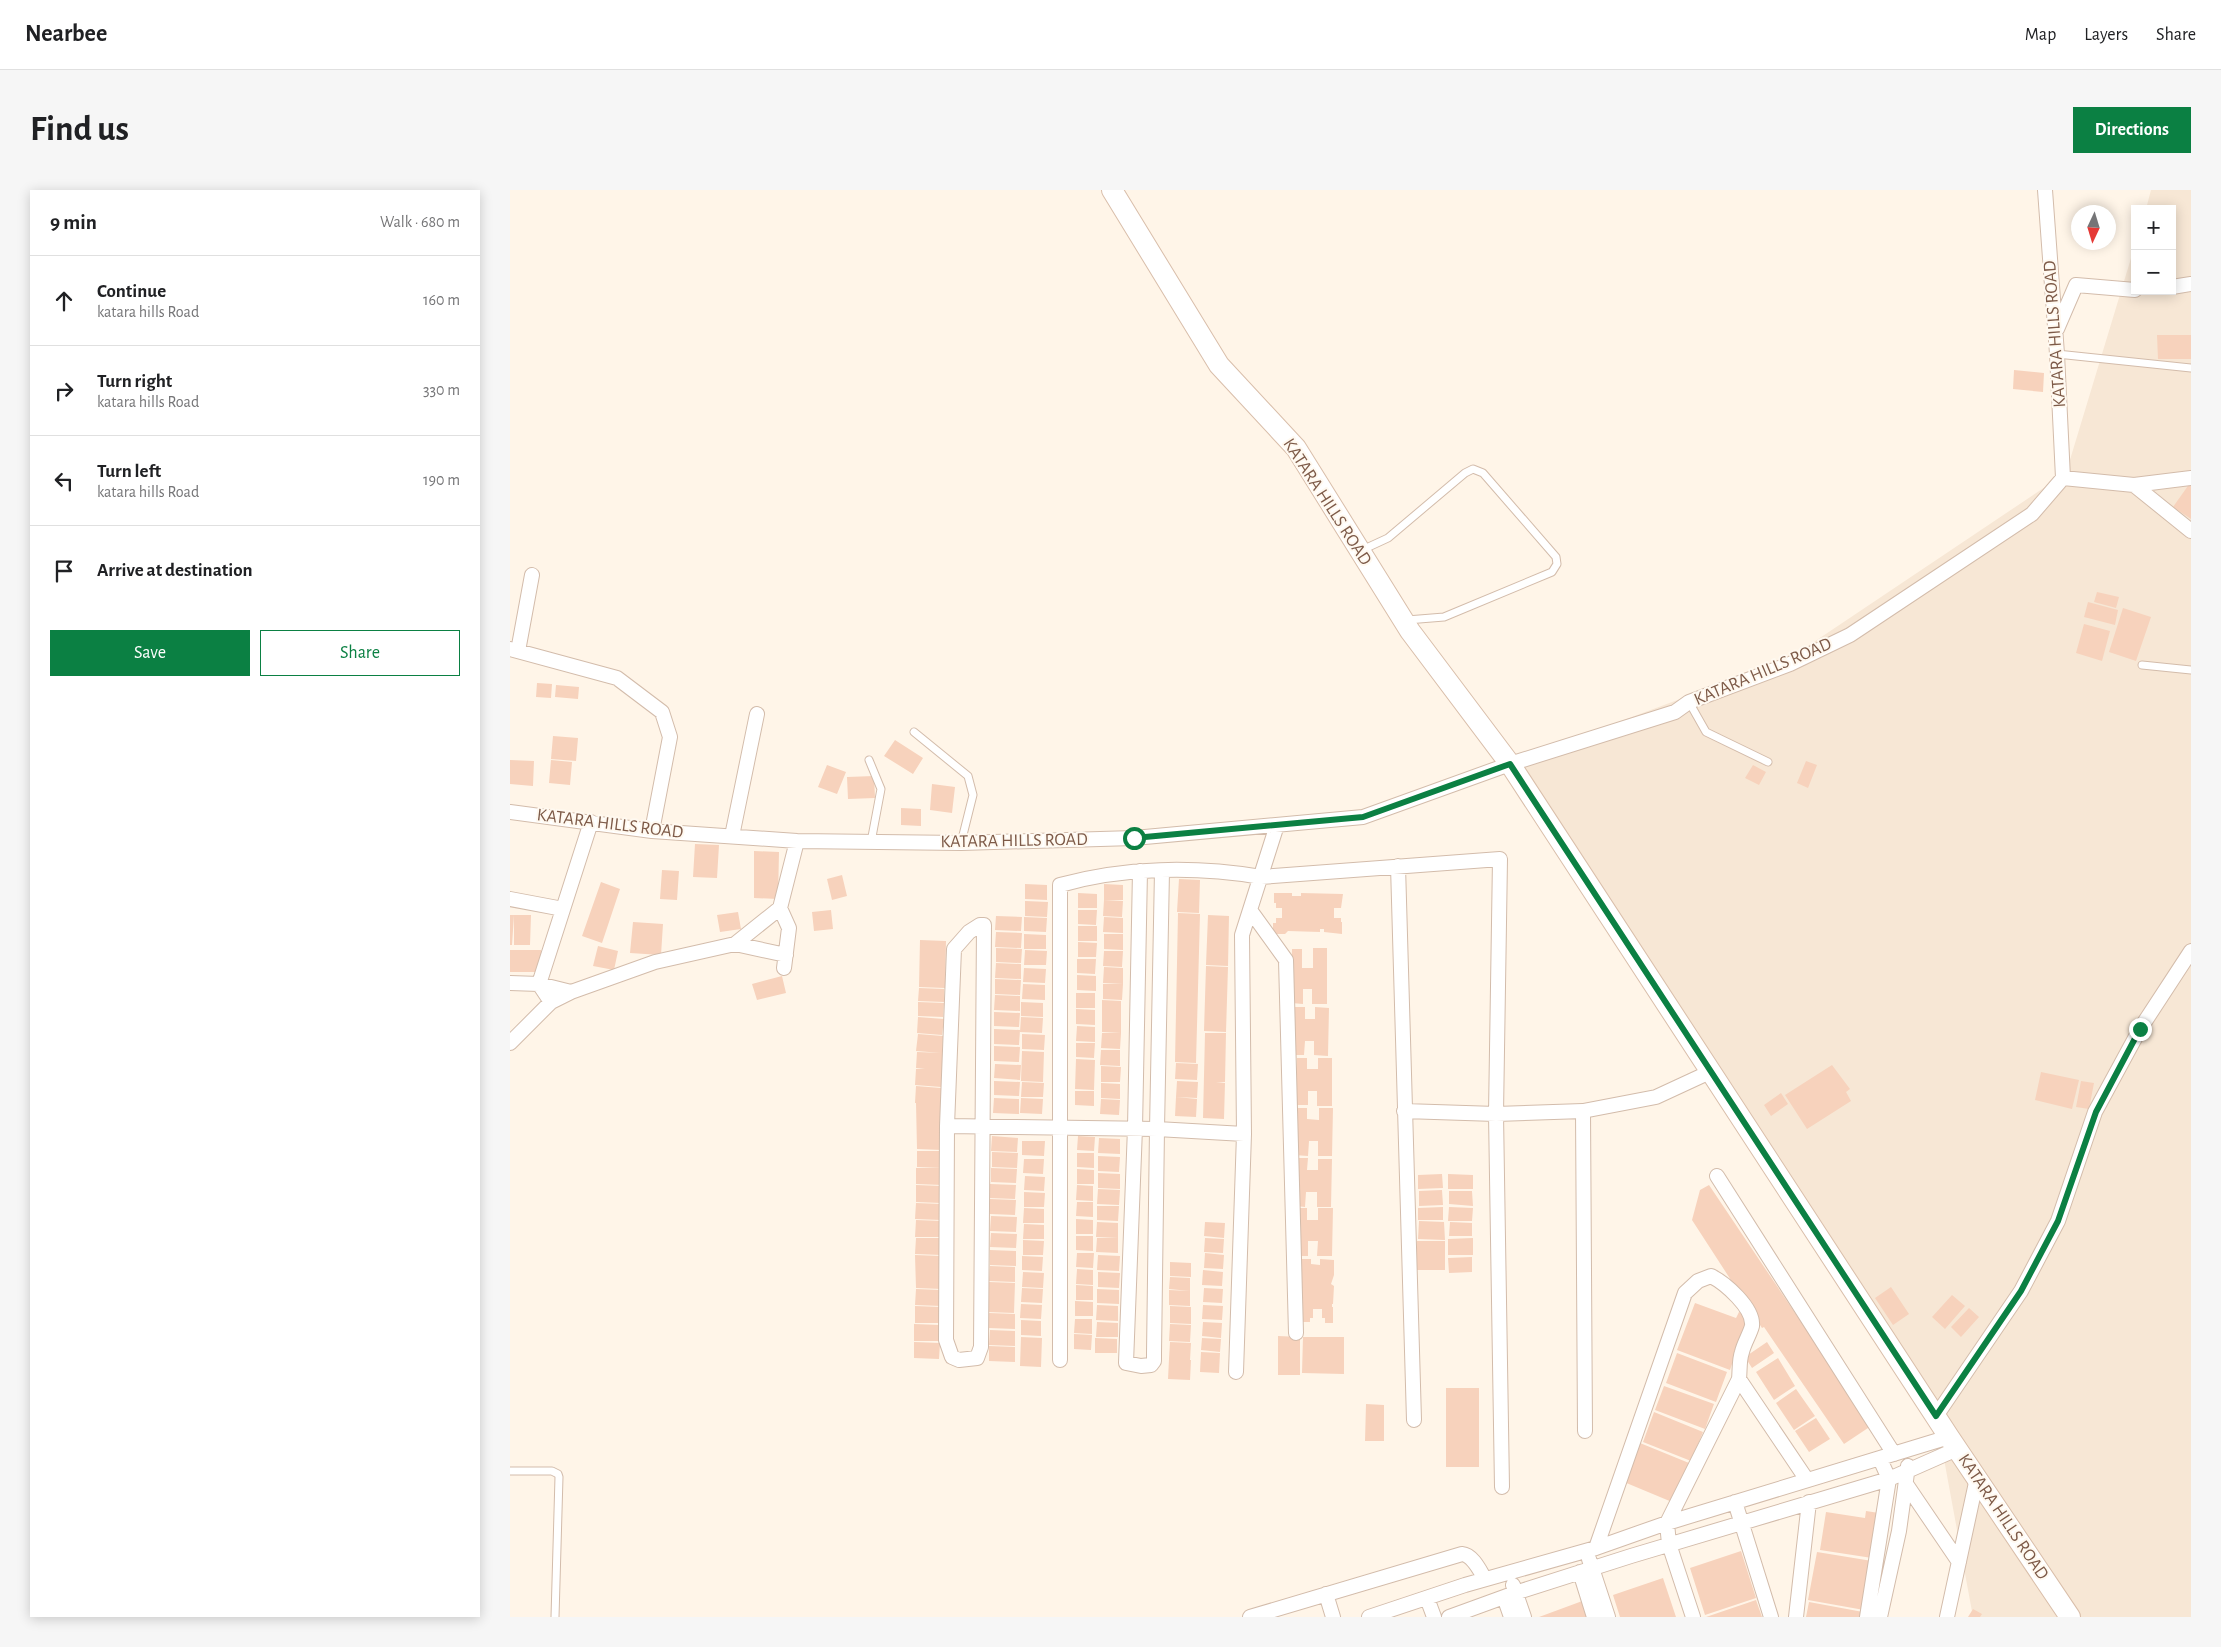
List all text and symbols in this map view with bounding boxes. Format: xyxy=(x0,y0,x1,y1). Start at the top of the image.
text: Nearbee xyxy=(25,22,107,46)
text: Map xyxy=(2025,26,2056,44)
text: Layers xyxy=(2084,26,2128,44)
text: Share xyxy=(2156,26,2196,44)
button: Directions xyxy=(2073,107,2191,153)
text: Find us xyxy=(30,112,129,147)
north arrow xyxy=(2071,205,2116,250)
map controls xyxy=(2131,205,2176,295)
button: + xyxy=(2131,205,2176,250)
text: 9 min xyxy=(50,212,97,233)
text: Walk · 680 m xyxy=(380,214,460,230)
button: − xyxy=(2131,250,2176,295)
street label: KATARA HILLS ROAD xyxy=(2041,260,2069,408)
text: Continue xyxy=(97,282,166,301)
icon: ahead xyxy=(50,287,78,315)
text: 160 m xyxy=(423,292,460,308)
text: katara hills Road xyxy=(97,304,199,320)
text: Turn right xyxy=(97,372,172,391)
icon: right xyxy=(50,377,78,405)
text: 330 m xyxy=(423,382,460,398)
text: katara hills Road xyxy=(97,394,199,410)
street label: KATARA HILLS ROAD xyxy=(1279,435,1375,569)
text: Turn left xyxy=(97,462,161,481)
icon: left xyxy=(50,467,78,495)
text: 190 m xyxy=(423,472,460,488)
text: katara hills Road xyxy=(97,484,199,500)
icon: arrive xyxy=(50,557,78,585)
text: Arrive at destination xyxy=(97,561,253,580)
button: Save xyxy=(50,630,250,676)
button: Share xyxy=(260,630,460,676)
street label: KATARA HILLS ROAD xyxy=(1692,635,1834,709)
street label: KATARA HILLS ROAD xyxy=(536,806,684,842)
route start xyxy=(1123,827,1146,850)
street label: KATARA HILLS ROAD xyxy=(940,831,1088,851)
route end xyxy=(2129,1018,2152,1041)
street label: KATARA HILLS ROAD xyxy=(1954,1451,2052,1583)

